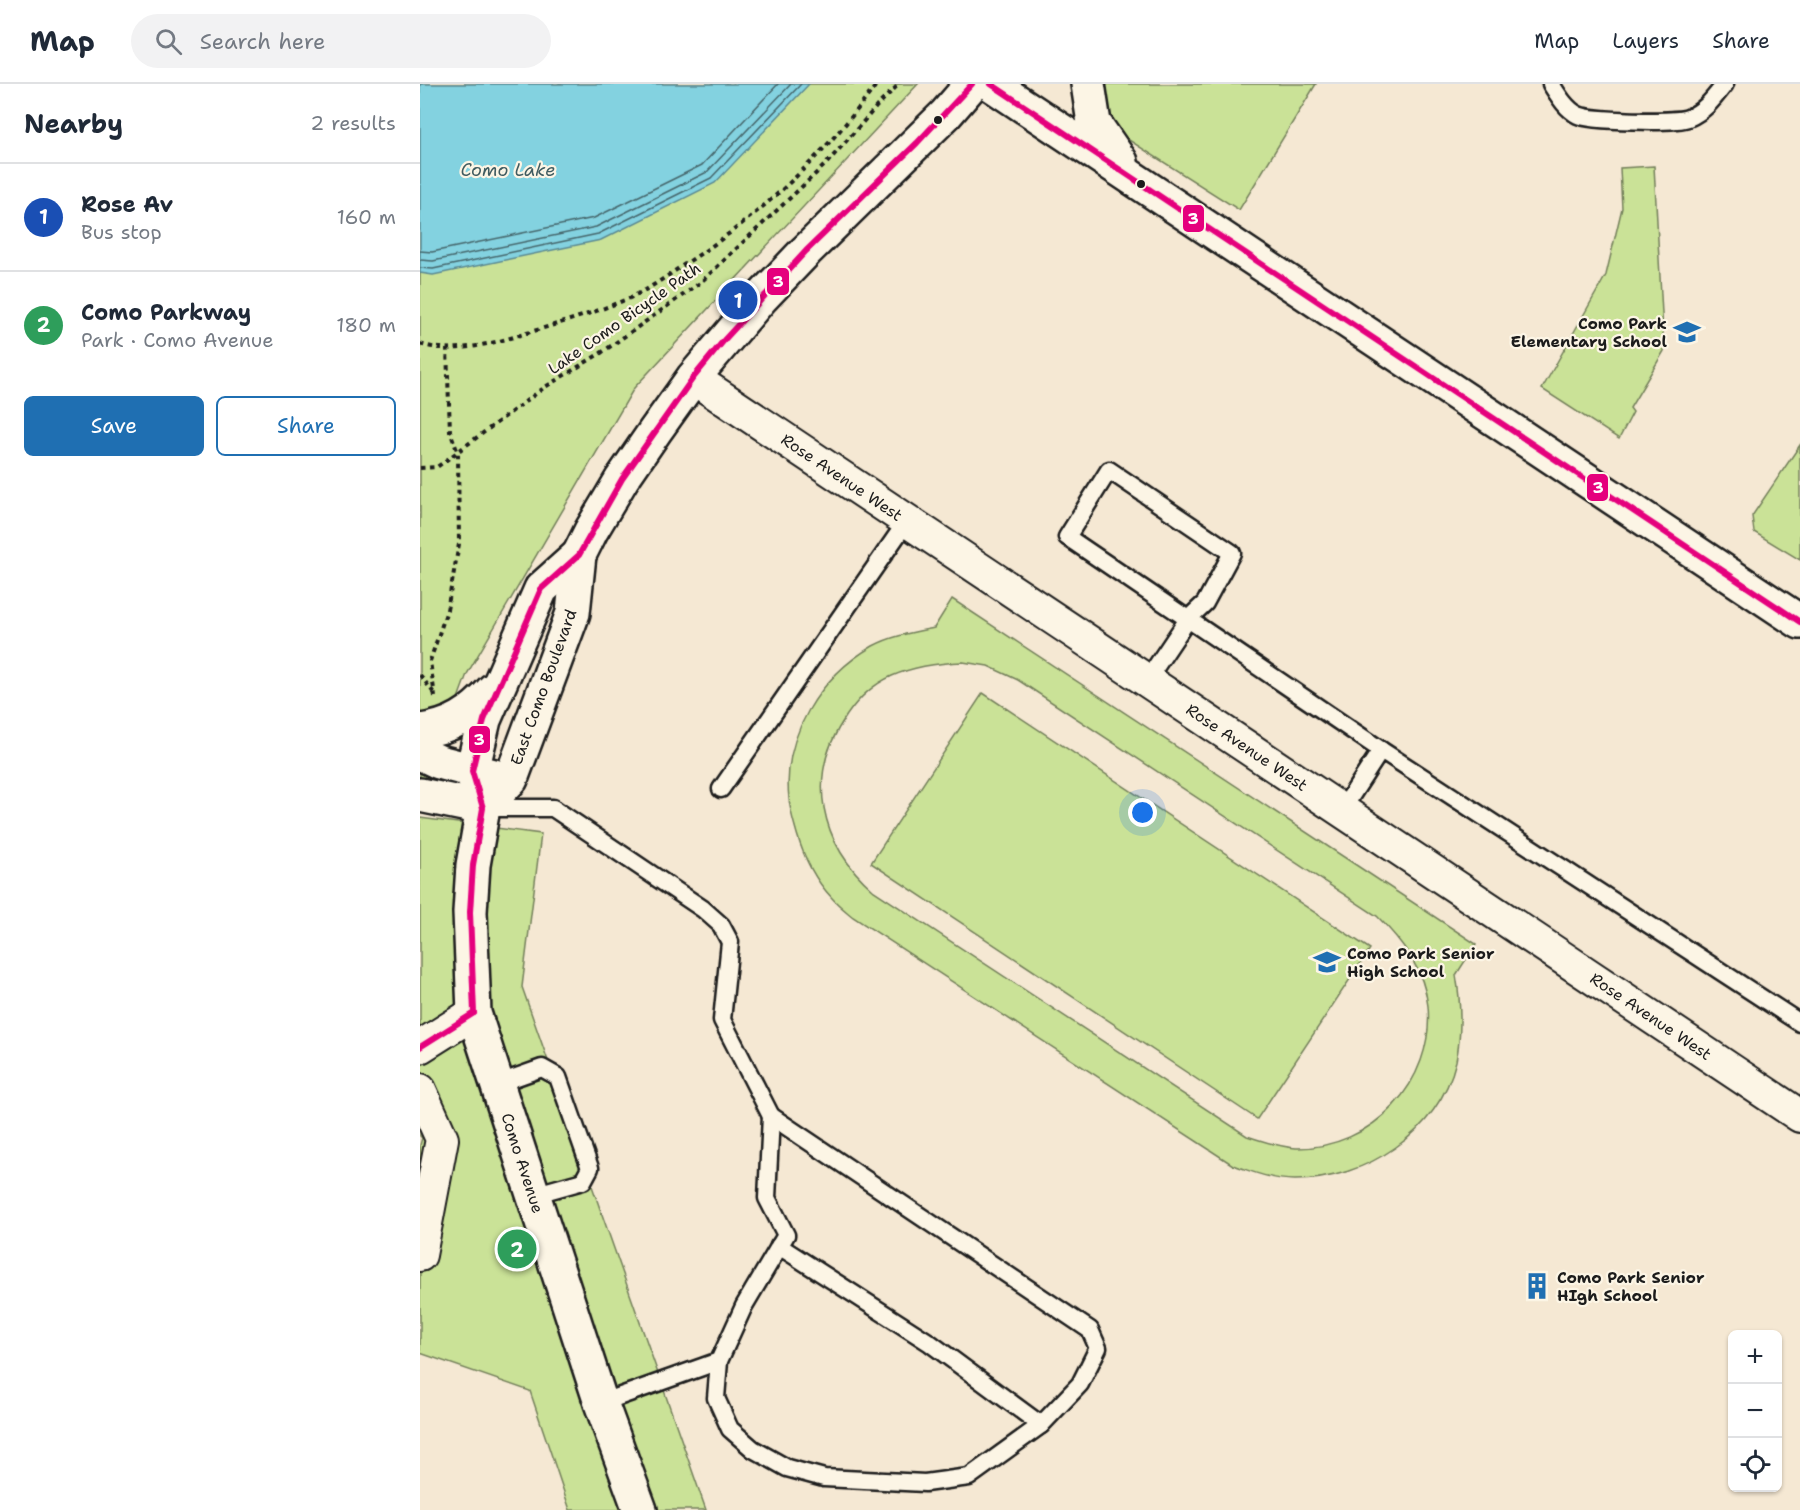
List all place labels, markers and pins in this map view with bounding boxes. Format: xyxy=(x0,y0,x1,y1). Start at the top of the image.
unlabelled marker xyxy=(932,114,944,126)
unlabelled marker xyxy=(1135,178,1147,190)
pin: 1 xyxy=(718,278,758,322)
place label: Como Park Elementary School xyxy=(1511,313,1667,352)
school or university icon: Como Park Elementary School xyxy=(1672,317,1702,347)
place label: Como Park Senior High School xyxy=(1347,943,1495,982)
school or university icon: Como Park Senior High School xyxy=(1312,947,1342,977)
pin: 2 xyxy=(498,1226,536,1272)
place label: Como Park Senior HIgh School xyxy=(1557,1267,1705,1306)
building icon: Como Park Senior HIgh School xyxy=(1522,1271,1552,1301)

